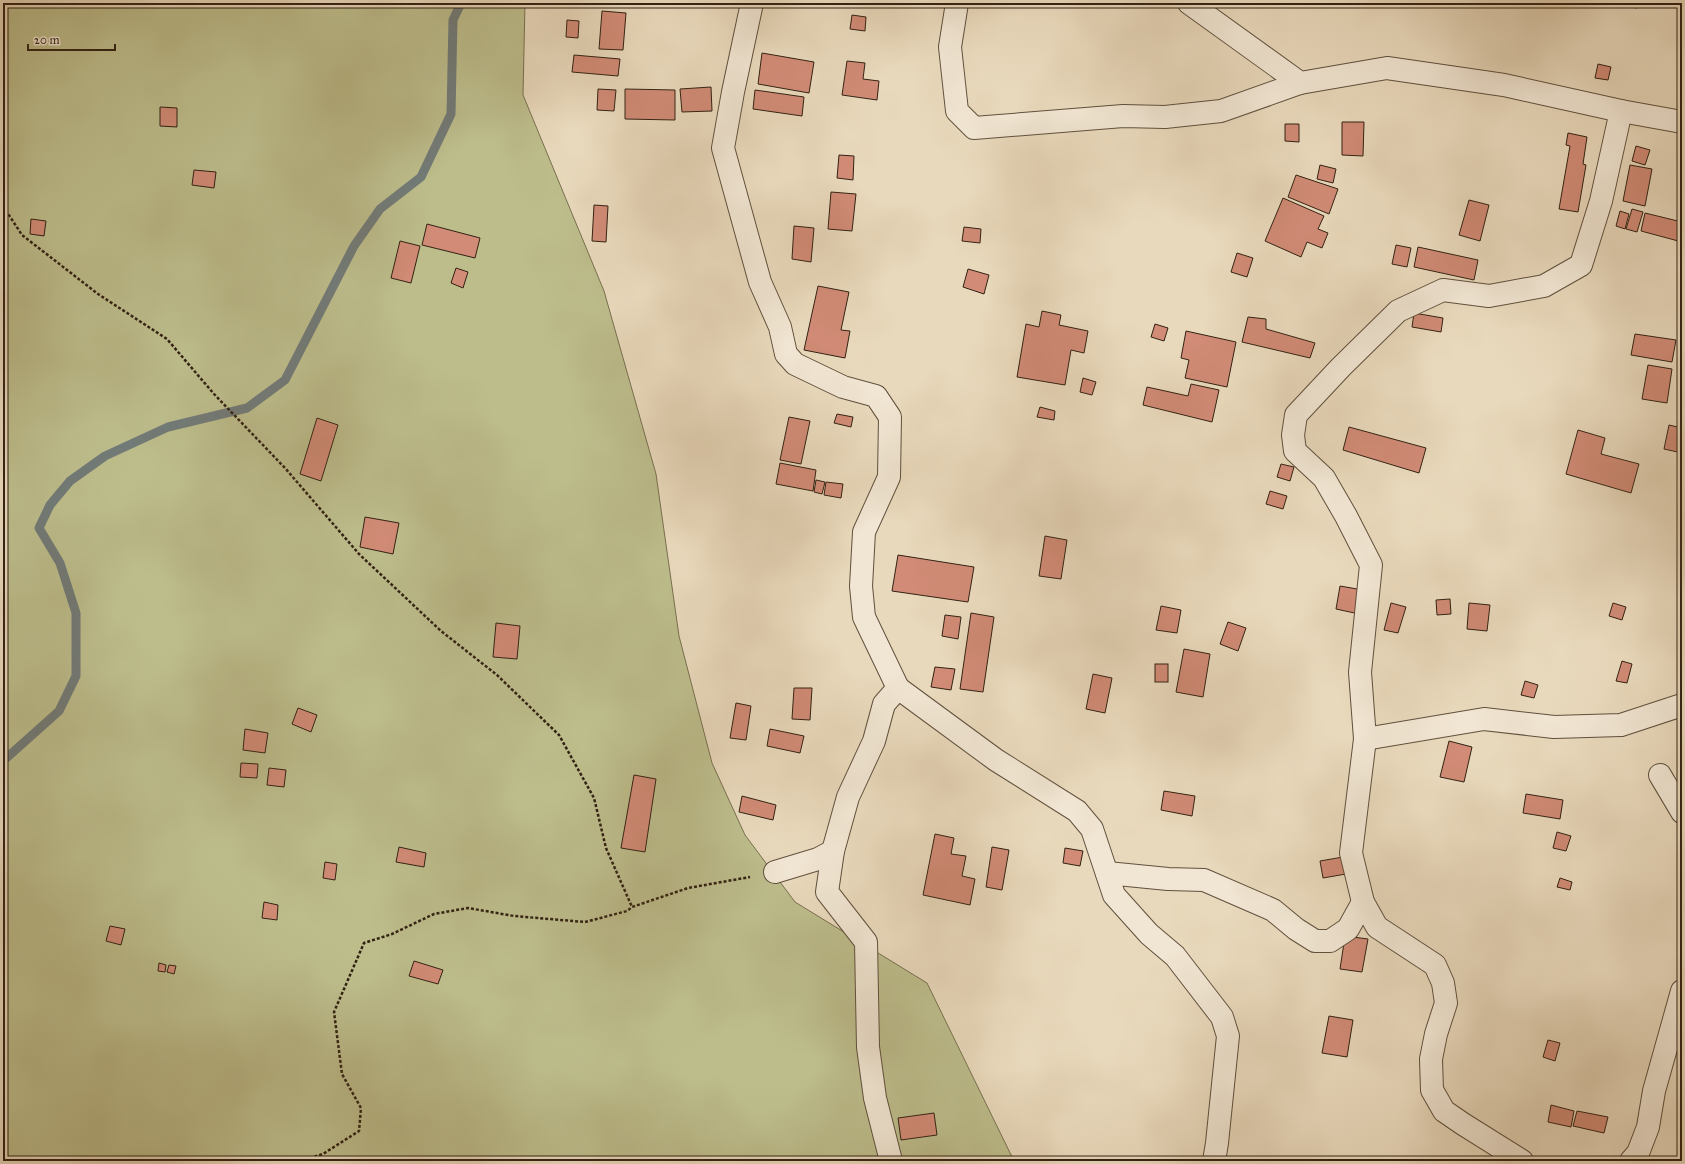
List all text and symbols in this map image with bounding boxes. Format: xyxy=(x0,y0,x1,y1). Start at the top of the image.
scale bar xyxy=(28,26,115,52)
text: 20 m xyxy=(34,33,60,47)

